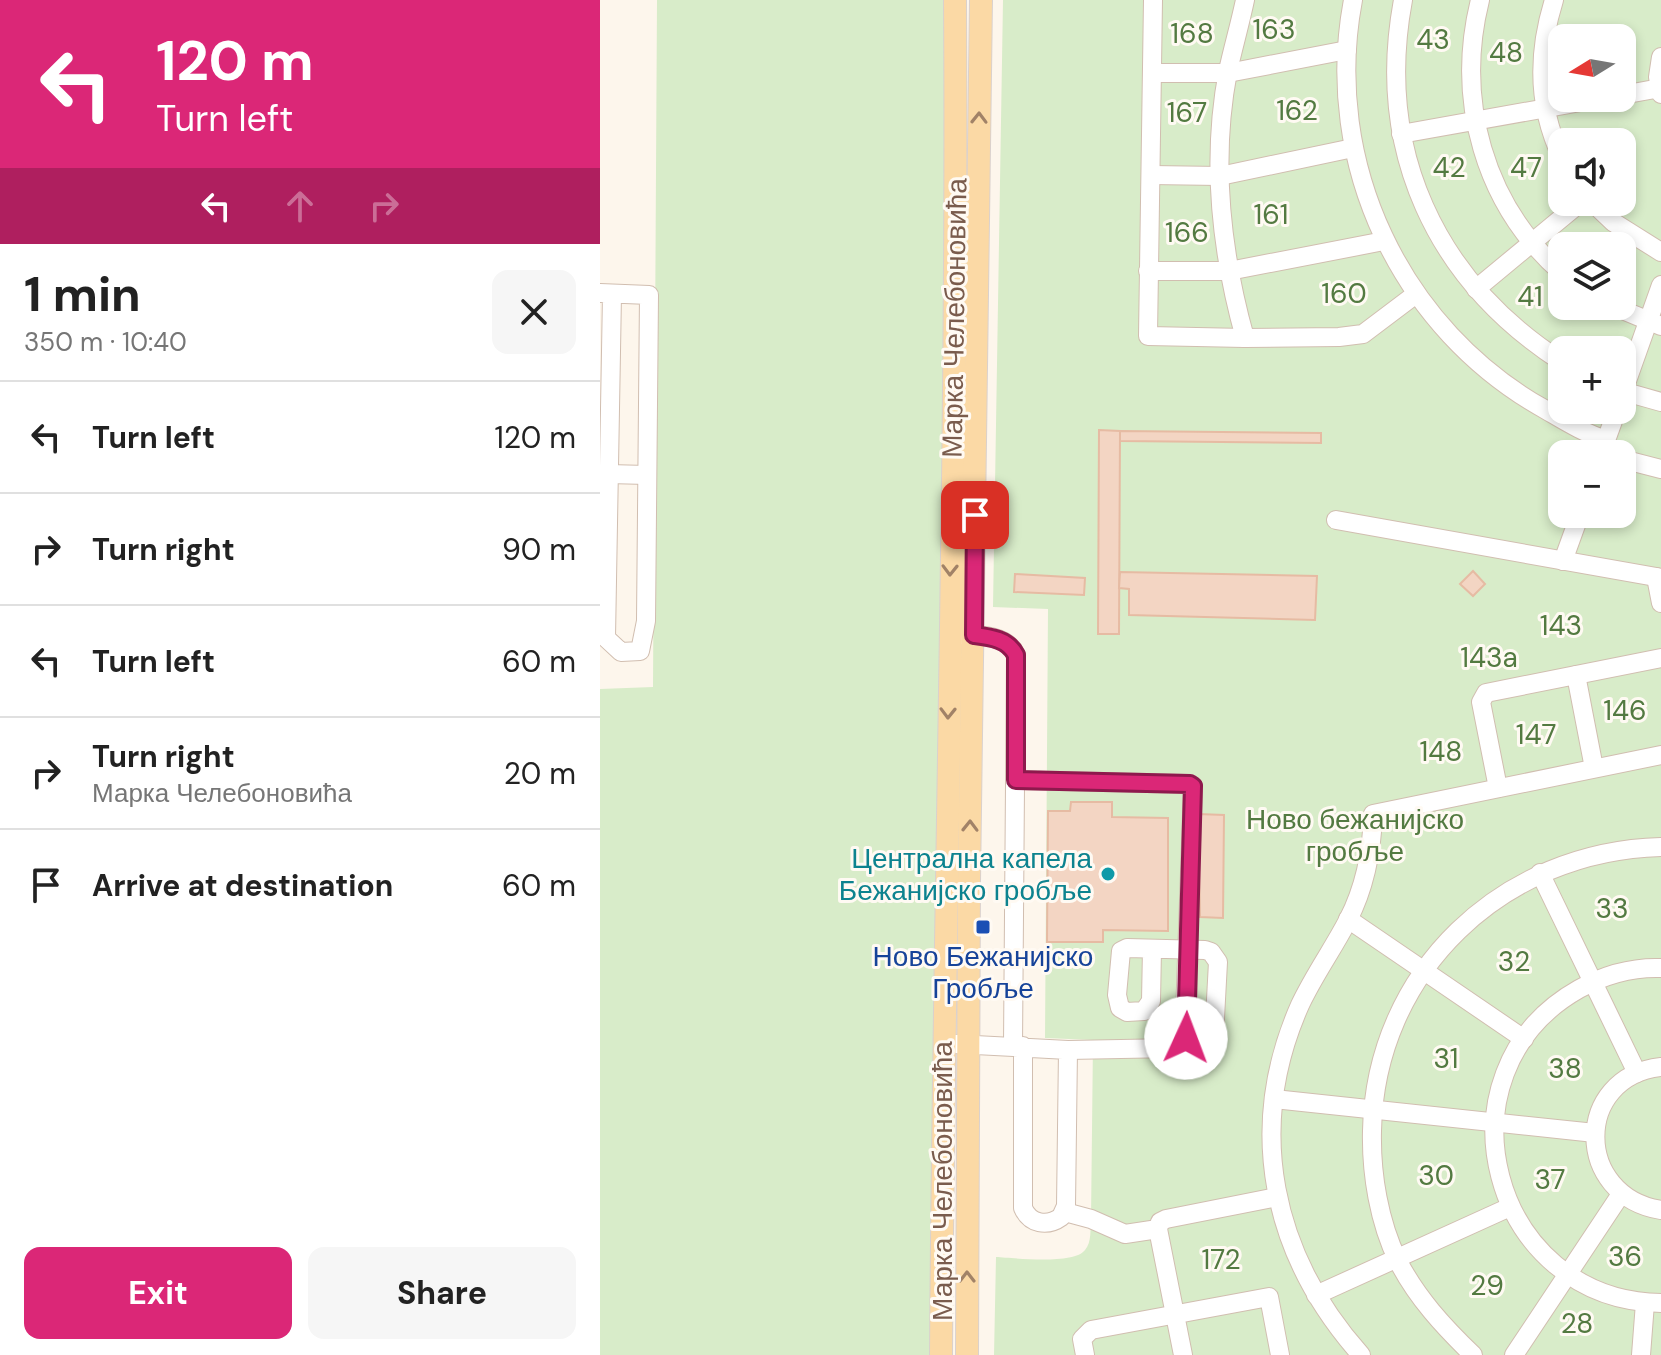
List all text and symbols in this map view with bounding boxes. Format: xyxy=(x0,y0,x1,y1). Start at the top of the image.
park label: 163 xyxy=(1253,11,1295,48)
park label: 168 xyxy=(1170,15,1214,52)
park label: 43 xyxy=(1416,21,1450,58)
text: 120 m xyxy=(156,24,314,97)
north arrow xyxy=(1548,24,1636,112)
map controls xyxy=(1548,24,1636,528)
icon: left xyxy=(24,32,128,136)
park label: 48 xyxy=(1489,34,1523,71)
park label: 162 xyxy=(1276,92,1318,129)
park label: 167 xyxy=(1167,94,1207,131)
text: Turn left xyxy=(156,95,293,142)
one-way arrow xyxy=(970,111,988,124)
button: sound xyxy=(1548,128,1636,216)
park label: 42 xyxy=(1432,149,1466,186)
park label: 47 xyxy=(1510,149,1542,186)
street label: Марка Челебоновића xyxy=(934,177,975,458)
icon: left xyxy=(194,184,238,228)
icon: ahead xyxy=(278,184,322,228)
icon: right xyxy=(362,184,406,228)
park label: 161 xyxy=(1253,196,1289,233)
park label: 166 xyxy=(1165,214,1209,251)
button: layers xyxy=(1548,232,1636,320)
text: 1 min xyxy=(24,263,141,326)
button: close xyxy=(492,270,576,354)
park label: 160 xyxy=(1321,275,1367,312)
park label: 41 xyxy=(1517,278,1543,315)
text: 350 m · 10:40 xyxy=(24,325,187,359)
button: + xyxy=(1548,336,1636,424)
icon: left xyxy=(24,415,68,459)
text: Turn left xyxy=(92,418,215,457)
text: 120 m xyxy=(494,418,576,457)
button: − xyxy=(1548,440,1636,528)
pin xyxy=(941,481,1009,549)
icon: arrive xyxy=(953,493,997,537)
icon: right xyxy=(24,527,68,571)
text: Turn right xyxy=(92,530,235,569)
text: 90 m xyxy=(502,530,576,569)
one-way arrow xyxy=(941,564,959,577)
park label: 143 xyxy=(1540,607,1582,644)
icon: left xyxy=(24,639,68,683)
park label: 143a xyxy=(1460,639,1518,676)
text: Turn left xyxy=(92,642,215,681)
text: 60 m xyxy=(502,642,576,681)
park label: 146 xyxy=(1603,692,1647,729)
one-way arrow xyxy=(939,707,957,720)
park label: 147 xyxy=(1516,716,1556,753)
park label: 148 xyxy=(1420,733,1462,770)
text: Turn right xyxy=(92,737,235,776)
icon: right xyxy=(24,751,68,795)
text: 20 m xyxy=(504,754,576,793)
text: Марка Челебоновића xyxy=(92,776,352,810)
park label: Ново бежанијско гробље xyxy=(1246,801,1464,870)
one-way arrow xyxy=(962,819,979,832)
place label: Централна капела Бежанијско гробље xyxy=(839,840,1092,909)
icon: arrive xyxy=(24,863,68,907)
marker: Централна капела Бежанијско гробље xyxy=(1099,865,1117,883)
text: Arrive at destination xyxy=(92,866,393,905)
text: 60 m xyxy=(502,866,576,905)
park label: 33 xyxy=(1595,890,1629,927)
marker: Ново Бежанијско Гробље xyxy=(974,918,992,936)
place label: Ново Бежанијско Гробље xyxy=(873,938,1093,1007)
park label: 32 xyxy=(1498,943,1530,980)
position arrow xyxy=(1144,996,1228,1080)
park label: 31 xyxy=(1434,1040,1458,1077)
street label: Марка Челебоновића xyxy=(924,1041,961,1321)
park label: 38 xyxy=(1548,1050,1582,1087)
park label: 30 xyxy=(1418,1157,1454,1194)
park label: 37 xyxy=(1534,1161,1566,1198)
park label: 36 xyxy=(1608,1238,1642,1275)
park label: 172 xyxy=(1201,1241,1241,1278)
button: Exit xyxy=(24,1247,292,1339)
button: Share xyxy=(308,1247,576,1339)
park label: 29 xyxy=(1470,1267,1504,1304)
one-way arrow xyxy=(959,1270,976,1283)
park label: 28 xyxy=(1561,1305,1593,1342)

